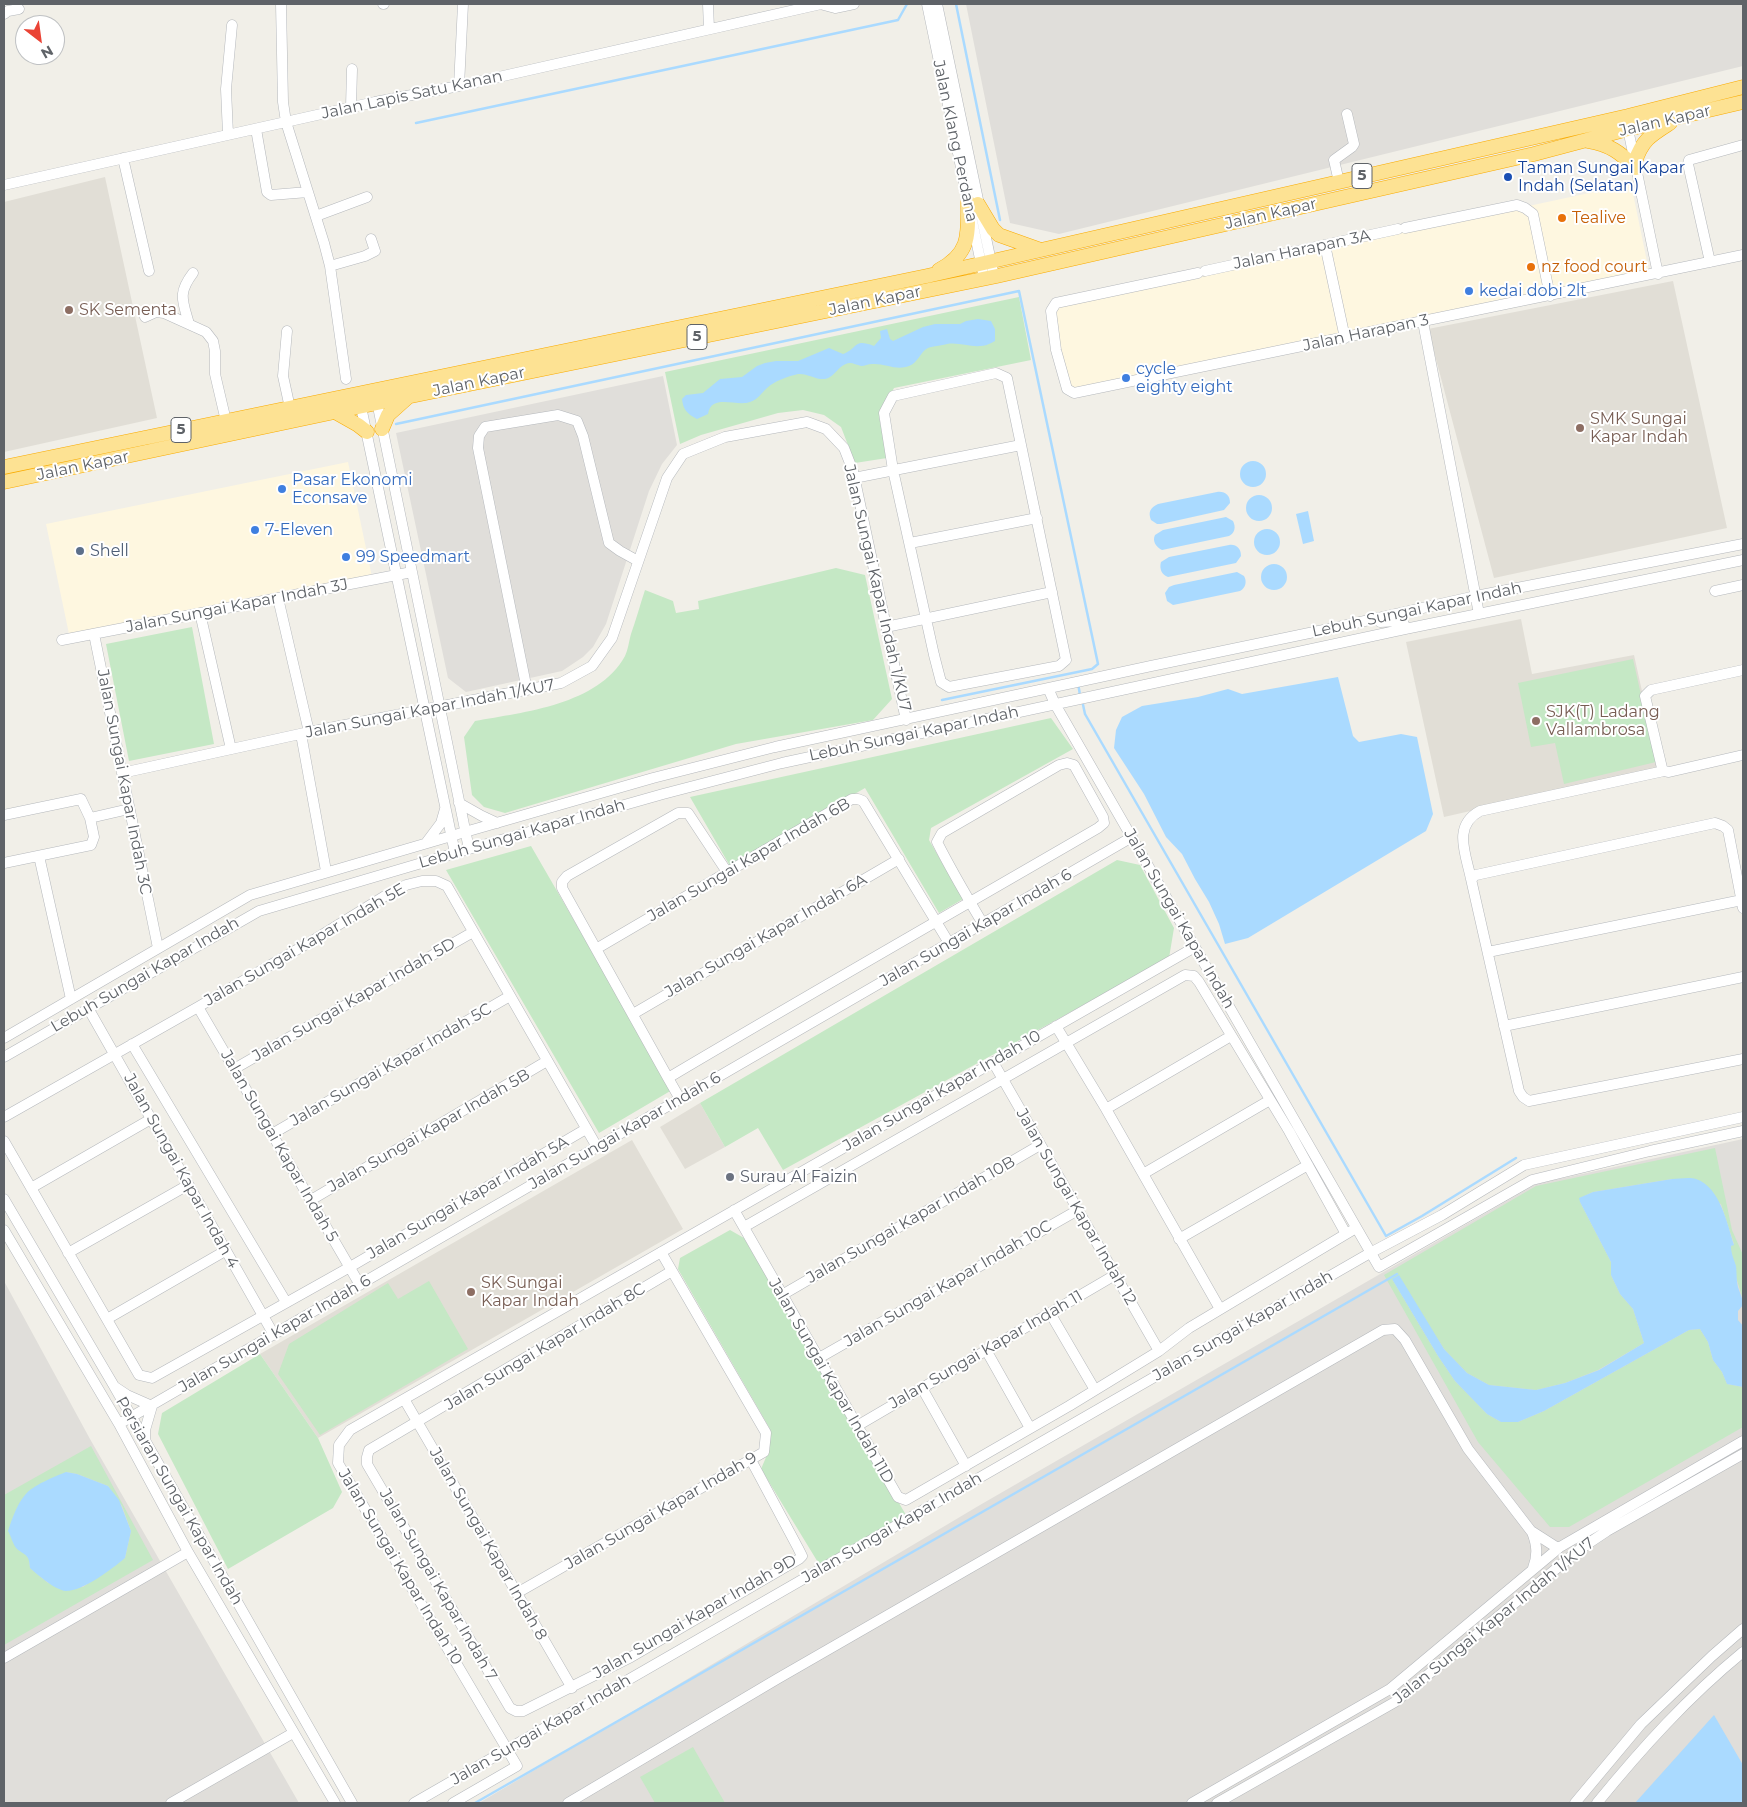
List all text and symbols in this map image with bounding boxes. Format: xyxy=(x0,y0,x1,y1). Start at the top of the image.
north arrow xyxy=(15,15,65,65)
text: N xyxy=(38,42,56,63)
street label: Jalan Klang Perdana xyxy=(928,58,982,224)
street label: Jalan Lapis Satu Kanan xyxy=(320,66,504,124)
street label: Jalan Kapar xyxy=(1617,101,1713,141)
place label: Taman Sungai Kapar Indah (Selatan) xyxy=(1518,158,1685,196)
road number: 5 xyxy=(1352,164,1372,188)
marker: Taman Sungai Kapar Indah (Selatan) xyxy=(1502,171,1514,183)
street label: Jalan Kapar xyxy=(1223,194,1319,234)
place label: Tealive xyxy=(1572,208,1626,228)
marker: Tealive xyxy=(1556,212,1568,224)
street label: Jalan Harapan 3A xyxy=(1232,226,1372,274)
place label: nz food court xyxy=(1541,257,1647,277)
marker: nz food court xyxy=(1525,261,1537,273)
place label: kedai dobi 2lt xyxy=(1479,281,1587,301)
street label: Jalan Kapar xyxy=(827,282,923,320)
marker: kedai dobi 2lt xyxy=(1463,285,1475,297)
place label: SK Sementa xyxy=(79,300,177,320)
marker: SK Sementa xyxy=(63,304,75,316)
street label: Jalan Harapan 3 xyxy=(1301,310,1431,356)
road number: 5 xyxy=(687,324,707,350)
place label: cycle eighty eight xyxy=(1136,359,1233,397)
street label: Jalan Kapar xyxy=(431,363,527,401)
marker: cycle eighty eight xyxy=(1120,372,1132,384)
place label: SMK Sungai Kapar Indah xyxy=(1590,409,1688,447)
road number: 5 xyxy=(171,418,191,442)
marker: SMK Sungai Kapar Indah xyxy=(1574,422,1586,434)
street label: Jalan Kapar xyxy=(35,447,131,485)
street label: Jalan Sungai Kapar Indah 1/KU7 xyxy=(839,462,915,714)
place label: Pasar Ekonomi Econsave xyxy=(292,470,413,508)
marker: Pasar Ekonomi Econsave xyxy=(276,483,288,495)
place label: 7-Eleven xyxy=(265,520,333,540)
marker: 7-Eleven xyxy=(249,524,261,536)
place label: Shell xyxy=(90,541,129,561)
marker: Shell xyxy=(74,545,86,557)
place label: 99 Speedmart xyxy=(356,547,470,567)
marker: 99 Speedmart xyxy=(340,551,352,563)
street label: Jalan Sungai Kapar Indah 3J xyxy=(124,575,350,637)
street label: Lebuh Sungai Kapar Indah xyxy=(1310,578,1524,642)
street label: Jalan Sungai Kapar Indah 3C xyxy=(93,668,155,896)
street label: Jalan Sungai Kapar Indah 1/KU7 xyxy=(304,675,556,743)
street label: Lebuh Sungai Kapar Indah xyxy=(807,702,1021,766)
place label: SJK(T) Ladang Vallambrosa xyxy=(1546,702,1660,740)
marker: SJK(T) Ladang Vallambrosa xyxy=(1530,715,1542,727)
street label: Jalan Sungai Kapar Indah 6B xyxy=(644,794,854,926)
street label: Lebuh Sungai Kapar Indah xyxy=(416,795,628,873)
street label: Jalan Sungai Kapar Indah xyxy=(1120,826,1238,1012)
street label: Jalan Sungai Kapar Indah 6 xyxy=(877,865,1075,991)
street label: Jalan Sungai Kapar Indah 6A xyxy=(662,870,870,1002)
street label: Jalan Sungai Kapar Indah 5E xyxy=(201,880,409,1010)
street label: Lebuh Sungai Kapar Indah xyxy=(48,913,242,1037)
street label: Jalan Sungai Kapar Indah 5D xyxy=(249,934,459,1066)
street label: Jalan Sungai Kapar Indah 5C xyxy=(287,999,495,1131)
street label: Jalan Sungai Kapar Indah 10 xyxy=(840,1026,1044,1156)
street label: Jalan Sungai Kapar Indah 5 xyxy=(216,1047,342,1245)
street label: Jalan Sungai Kapar Indah 5B xyxy=(325,1065,533,1197)
street label: Jalan Sungai Kapar Indah 6 xyxy=(526,1068,724,1194)
street label: Jalan Sungai Kapar Indah 4 xyxy=(119,1070,243,1272)
street label: Jalan Sungai Kapar Indah 12 xyxy=(1012,1105,1140,1309)
street label: Jalan Sungai Kapar Indah 5A xyxy=(364,1132,572,1264)
street label: Jalan Sungai Kapar Indah 10B xyxy=(803,1152,1019,1288)
place label: Surau Al Faizin xyxy=(740,1167,858,1187)
marker: Surau Al Faizin xyxy=(724,1171,736,1183)
street label: Jalan Sungai Kapar Indah 10C xyxy=(841,1217,1055,1351)
street label: Jalan Sungai Kapar Indah xyxy=(1150,1267,1336,1385)
street label: Jalan Sungai Kapar Indah 6 xyxy=(176,1271,374,1397)
place label: SK Sungai Kapar Indah xyxy=(481,1273,579,1311)
street label: Jalan Sungai Kapar Indah 11D xyxy=(764,1275,898,1487)
street label: Jalan Sungai Kapar Indah 8C xyxy=(441,1279,649,1415)
marker: SK Sungai Kapar Indah xyxy=(465,1286,477,1298)
street label: Jalan Sungai Kapar Indah 11 xyxy=(886,1287,1086,1413)
street label: Persiaran Sungai Kapar Indah xyxy=(111,1393,247,1609)
street label: Jalan Sungai Kapar Indah 8 xyxy=(425,1444,551,1644)
street label: Jalan Sungai Kapar Indah 9 xyxy=(562,1448,760,1574)
street label: Jalan Sungai Kapar Indah 10 xyxy=(334,1466,466,1668)
street label: Jalan Sungai Kapar Indah xyxy=(799,1469,985,1587)
street label: Jalan Sungai Kapar Indah 7 xyxy=(375,1486,501,1684)
street label: Jalan Sungai Kapar Indah 1/KU7 xyxy=(1390,1534,1598,1708)
street label: Jalan Sungai Kapar Indah 9D xyxy=(590,1551,800,1683)
street label: Jalan Sungai Kapar Indah xyxy=(448,1671,634,1789)

